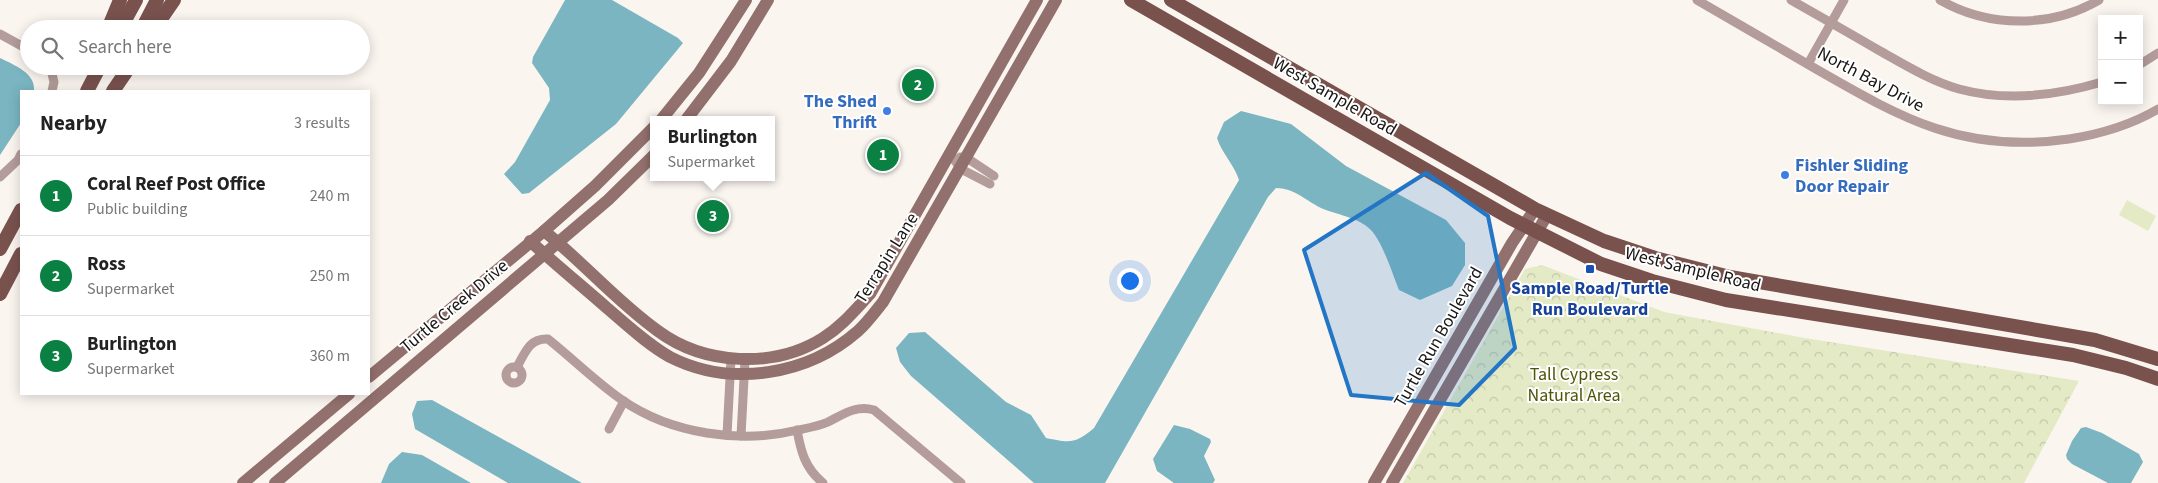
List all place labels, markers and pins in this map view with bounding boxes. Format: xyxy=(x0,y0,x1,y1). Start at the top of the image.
pin: 2 xyxy=(902,66,934,104)
place label: The Shed Thrift xyxy=(804,89,878,135)
marker: The Shed Thrift xyxy=(881,105,893,117)
pin: 1 xyxy=(867,136,899,174)
place label: Fishler Sliding Door Repair xyxy=(1795,153,1909,199)
marker: Fishler Sliding Door Repair xyxy=(1779,169,1791,181)
pin: 3 xyxy=(697,197,729,235)
marker: Sample Road/Turtle Run Boulevard xyxy=(1584,263,1596,275)
place label: Sample Road/Turtle Run Boulevard xyxy=(1511,276,1669,322)

